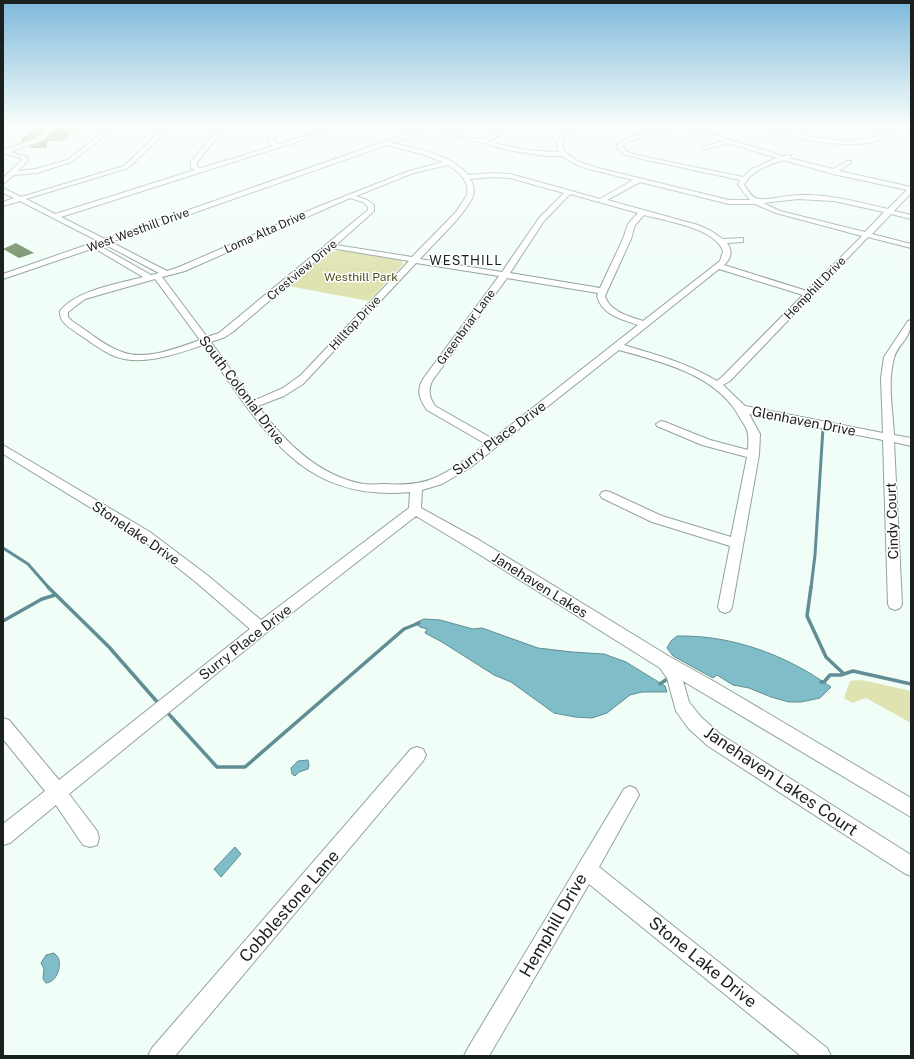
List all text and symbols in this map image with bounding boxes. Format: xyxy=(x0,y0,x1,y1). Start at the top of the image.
street label: West Westhill Drive xyxy=(85,205,191,255)
street label: Loma Alta Drive xyxy=(222,208,308,256)
street label: Crestview Drive xyxy=(264,237,340,303)
district label: WESTHILL xyxy=(429,253,503,268)
street label: Hemphill Drive xyxy=(781,253,849,322)
park label: Westhill Park xyxy=(324,270,398,284)
street label: Greenbriar Lane xyxy=(434,286,498,368)
street label: Hilltop Drive xyxy=(326,293,384,353)
street label: South Colonial Drive xyxy=(196,332,288,448)
street label: Surry Place Drive xyxy=(449,398,549,478)
street label: Glenhaven Drive xyxy=(751,403,857,439)
street label: Cindy Court xyxy=(883,482,901,560)
street label: Stonelake Drive xyxy=(89,498,183,568)
street label: Janehaven Lakes xyxy=(489,549,591,621)
street label: Surry Place Drive xyxy=(196,601,294,683)
street label: Janehaven Lakes Court xyxy=(700,722,862,840)
street label: Cobblestone Lane xyxy=(235,846,343,966)
street label: Hemphill Drive xyxy=(515,870,591,980)
street label: Stone Lake Drive xyxy=(645,912,761,1012)

